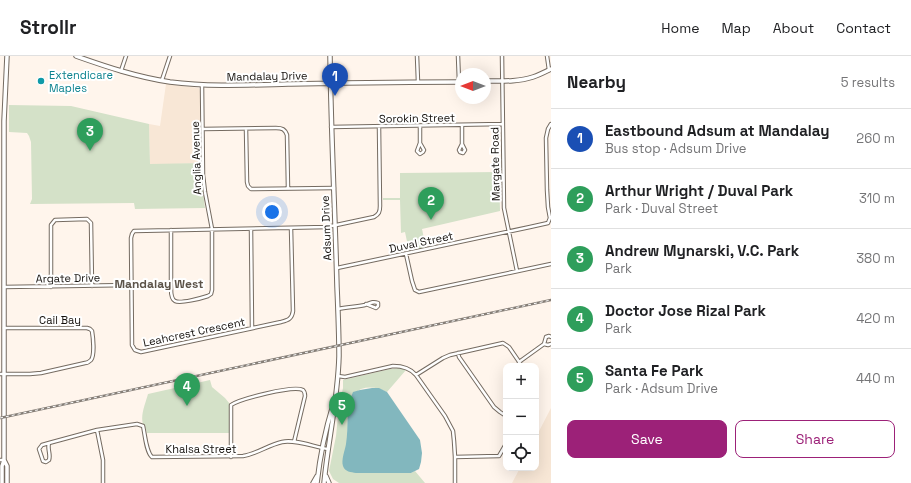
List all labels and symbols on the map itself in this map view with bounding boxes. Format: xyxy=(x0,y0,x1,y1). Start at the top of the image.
pin: 1 xyxy=(322,63,348,96)
place label: Extendicare Maples xyxy=(49,68,113,95)
street label: Mandalay Drive xyxy=(226,68,308,84)
north arrow xyxy=(455,68,491,104)
marker: Extendicare Maples xyxy=(36,76,46,86)
street label: Sorokin Street xyxy=(379,110,455,126)
pin: 3 xyxy=(77,118,103,151)
street label: Anglia Avenue xyxy=(188,121,204,195)
street label: Margate Road xyxy=(487,127,503,201)
pin: 2 xyxy=(418,187,444,220)
street label: Adsum Drive xyxy=(318,195,334,261)
your location xyxy=(262,202,282,222)
street label: Duval Street xyxy=(388,228,454,256)
street label: Argate Drive xyxy=(36,270,100,286)
district label: Mandalay West xyxy=(114,276,204,292)
street label: Cail Bay xyxy=(39,313,81,327)
street label: Leahcrest Crescent xyxy=(142,314,246,350)
pin: 4 xyxy=(174,373,200,406)
pin: 5 xyxy=(329,392,355,425)
street label: Khalsa Street xyxy=(166,442,237,456)

